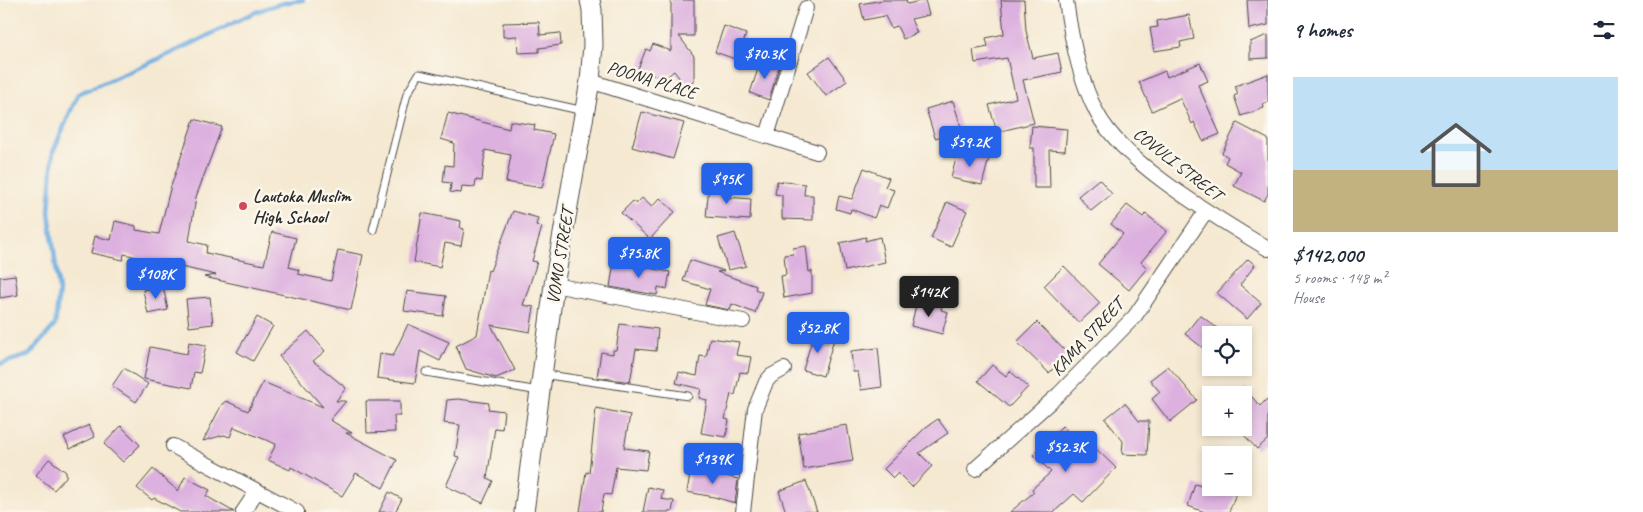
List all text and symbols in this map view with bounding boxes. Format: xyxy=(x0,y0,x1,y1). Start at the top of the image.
icon: filters xyxy=(1590,16,1618,44)
text: 9 homes xyxy=(1293,17,1352,43)
pin: $70.3K xyxy=(724,38,806,80)
text: $70.3K xyxy=(745,44,785,64)
street label: POONA PLACE xyxy=(605,56,701,105)
icon: home xyxy=(1411,110,1501,200)
street label: COVULI STREET xyxy=(1129,122,1230,208)
pin: $59.2K xyxy=(929,126,1011,168)
text: $59.2K xyxy=(950,132,990,152)
pin: $95K xyxy=(697,162,757,205)
text: $95K xyxy=(712,169,742,189)
place label: Lautoka Muslim High School xyxy=(253,185,352,228)
marker: Lautoka Muslim High School xyxy=(237,200,249,212)
street label: VOMO STREET xyxy=(542,202,579,305)
pin: $75.8K xyxy=(598,236,680,279)
text: $142,000 xyxy=(1293,242,1363,268)
text: $75.8K xyxy=(619,243,659,263)
pin: $108K xyxy=(121,258,191,300)
text: $108K xyxy=(138,264,174,284)
text: 5 rooms · 148 m² xyxy=(1293,268,1387,288)
pin: $142K xyxy=(894,276,964,318)
text: $142K xyxy=(911,282,947,302)
text: House xyxy=(1293,288,1324,308)
street label: KAMA STREET xyxy=(1046,290,1131,380)
pin: $52.8K xyxy=(777,312,859,354)
text: $52.8K xyxy=(798,318,838,338)
map controls xyxy=(1202,326,1252,496)
button: locate xyxy=(1202,326,1252,376)
button: + xyxy=(1202,386,1252,436)
pin: $52.3K xyxy=(1025,430,1107,473)
text: $52.3K xyxy=(1046,437,1086,457)
pin: $139K xyxy=(678,442,748,485)
button: − xyxy=(1202,446,1252,496)
text: $139K xyxy=(695,449,731,469)

